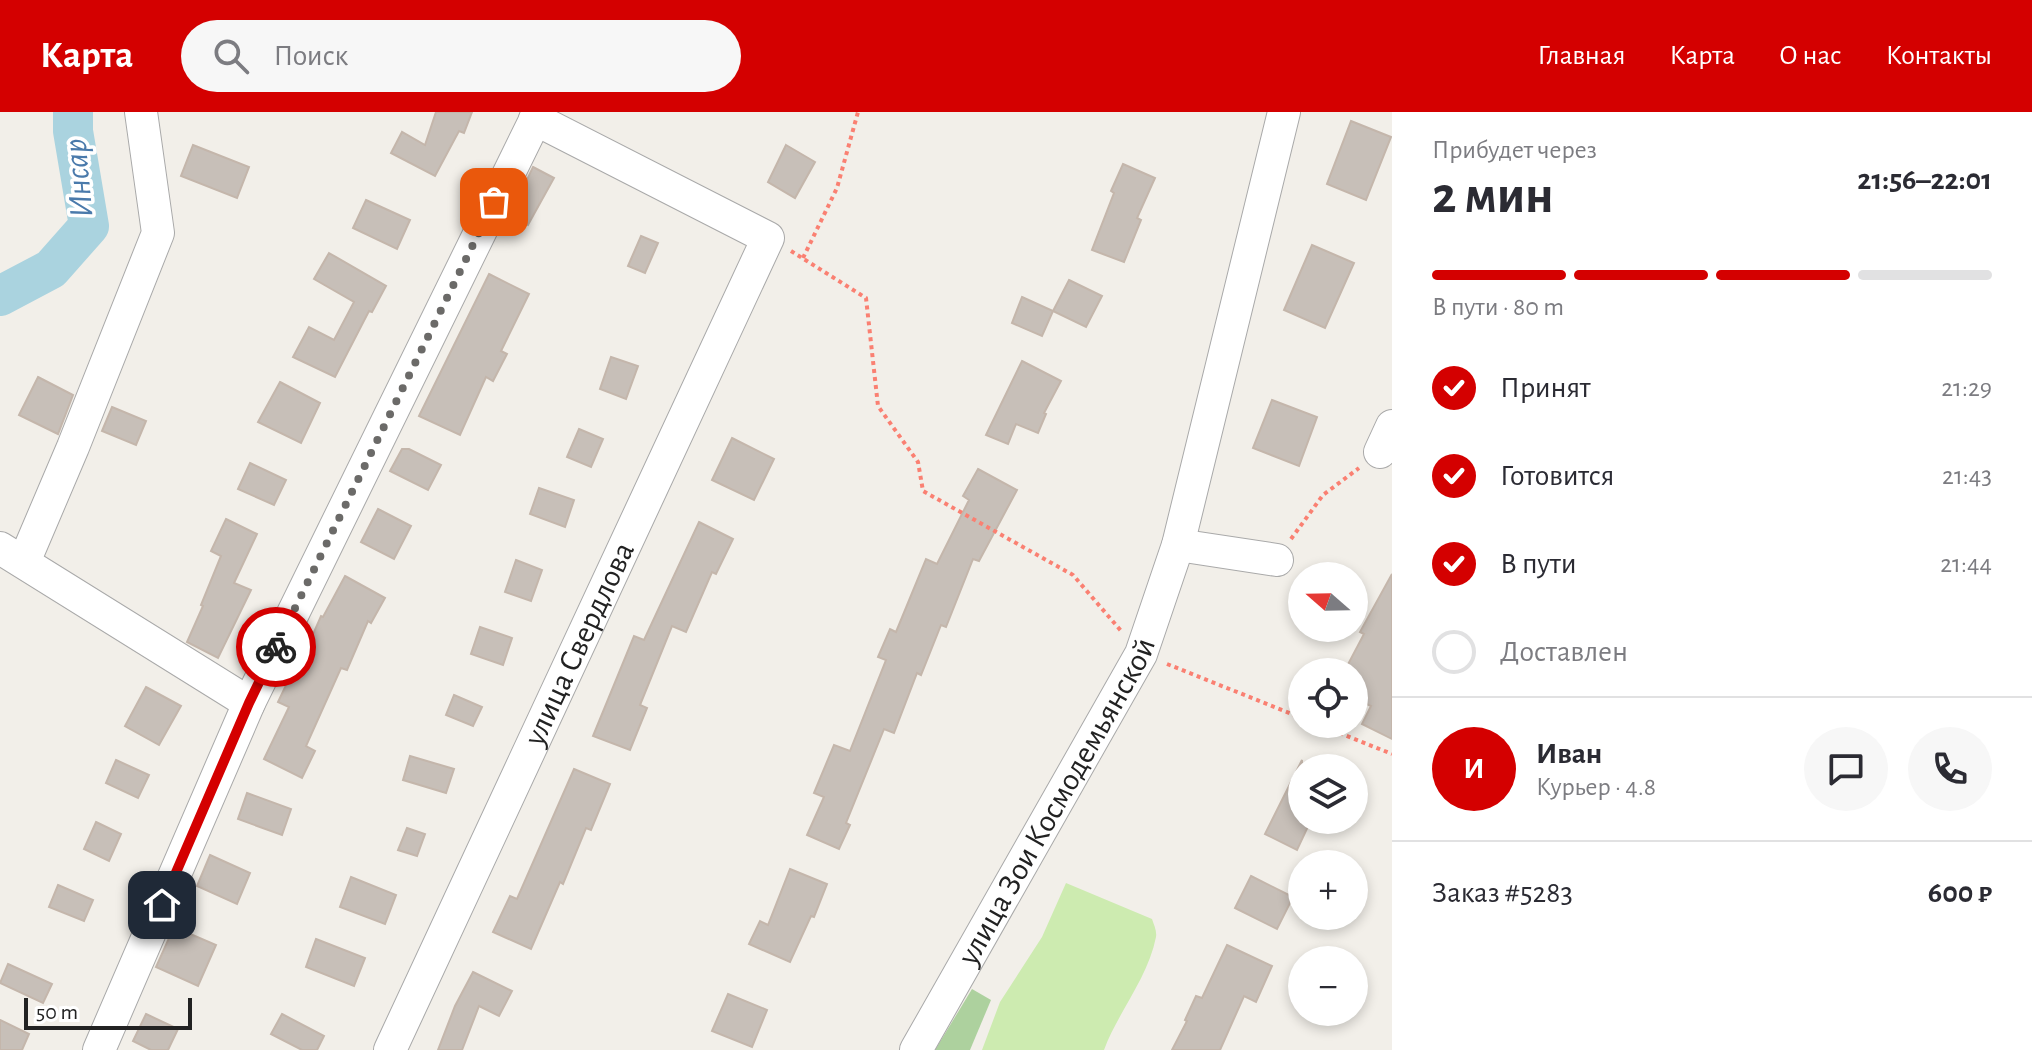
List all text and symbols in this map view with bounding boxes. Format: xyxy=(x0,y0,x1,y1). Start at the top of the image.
search box xyxy=(181,20,741,92)
icon: search xyxy=(209,34,253,78)
text: Карта xyxy=(40,37,133,75)
text: Поиск xyxy=(273,41,348,71)
text: Главная xyxy=(1537,42,1625,70)
text: Карта xyxy=(1669,42,1735,70)
text: О нас xyxy=(1779,42,1842,70)
text: Контакты xyxy=(1886,42,1992,70)
water label: Инсар xyxy=(59,137,99,219)
text: Прибудет через xyxy=(1432,137,1597,163)
text: 21:56–22:01 xyxy=(1857,165,1992,195)
pin xyxy=(460,168,528,236)
text: 2 мин xyxy=(1432,170,1554,222)
icon: bag xyxy=(472,180,516,224)
text: В пути · 80 m xyxy=(1432,294,1564,320)
icon: check xyxy=(1432,366,1476,410)
text: Принят xyxy=(1500,373,1591,403)
text: 21:29 xyxy=(1941,375,1992,401)
icon: check xyxy=(1432,454,1476,498)
text: Готовится xyxy=(1500,461,1614,491)
text: 21:43 xyxy=(1942,463,1992,489)
street label: улица Свердлова xyxy=(518,537,640,751)
icon: check xyxy=(1432,542,1476,586)
text: В пути xyxy=(1500,549,1577,579)
text: 21:44 xyxy=(1940,551,1992,577)
north arrow xyxy=(1288,562,1368,642)
map controls xyxy=(1288,562,1368,1026)
courier xyxy=(236,607,316,687)
icon: bike xyxy=(254,625,298,669)
street label: улица Зои Космодемьянской xyxy=(951,634,1161,971)
text: Доставлен xyxy=(1500,637,1628,667)
button: locate xyxy=(1288,658,1368,738)
button: chat xyxy=(1804,727,1888,811)
button: phone xyxy=(1908,727,1992,811)
text: Иван xyxy=(1536,739,1602,769)
button: layers xyxy=(1288,754,1368,834)
text: И xyxy=(1463,754,1485,784)
text: Курьер · 4.8 xyxy=(1536,774,1656,800)
button: + xyxy=(1288,850,1368,930)
pin xyxy=(128,871,196,939)
text: Заказ #5283 xyxy=(1432,878,1573,908)
text: 600 ₽ xyxy=(1928,878,1992,908)
icon: home xyxy=(140,883,184,927)
button: − xyxy=(1288,946,1368,1026)
scale bar xyxy=(24,994,192,1030)
text: 50 m xyxy=(36,1001,78,1023)

